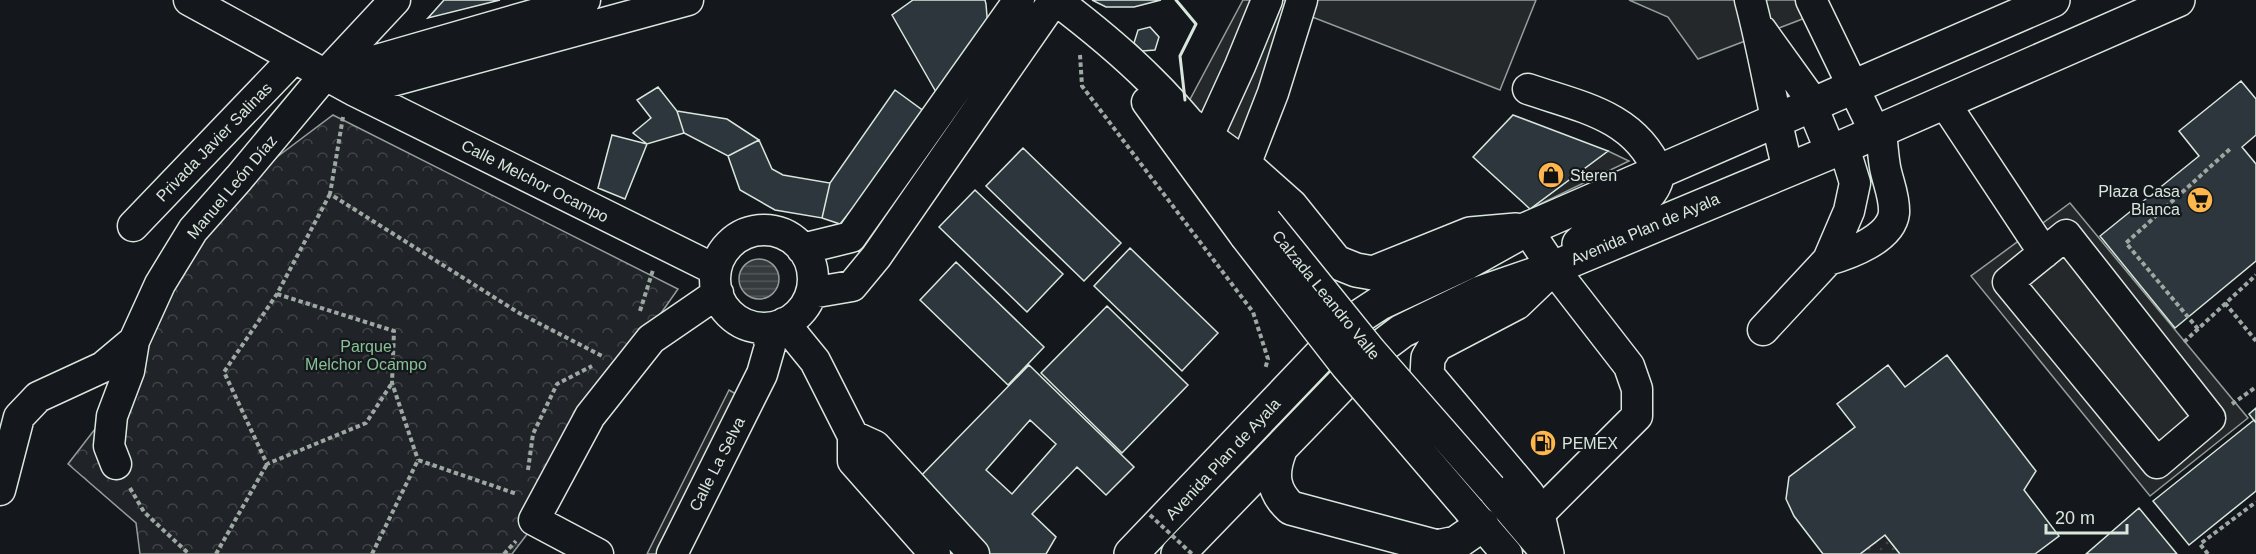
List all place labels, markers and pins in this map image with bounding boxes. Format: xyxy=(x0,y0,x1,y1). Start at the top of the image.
shop icon: Steren xyxy=(1536,160,1566,190)
place label: Steren xyxy=(1570,167,1617,184)
place label: Plaza Casa Blanca xyxy=(2098,183,2180,218)
supermarket icon: Plaza Casa Blanca xyxy=(2185,185,2215,215)
fuel station icon: PEMEX xyxy=(1528,428,1558,458)
place label: PEMEX xyxy=(1562,435,1618,452)

